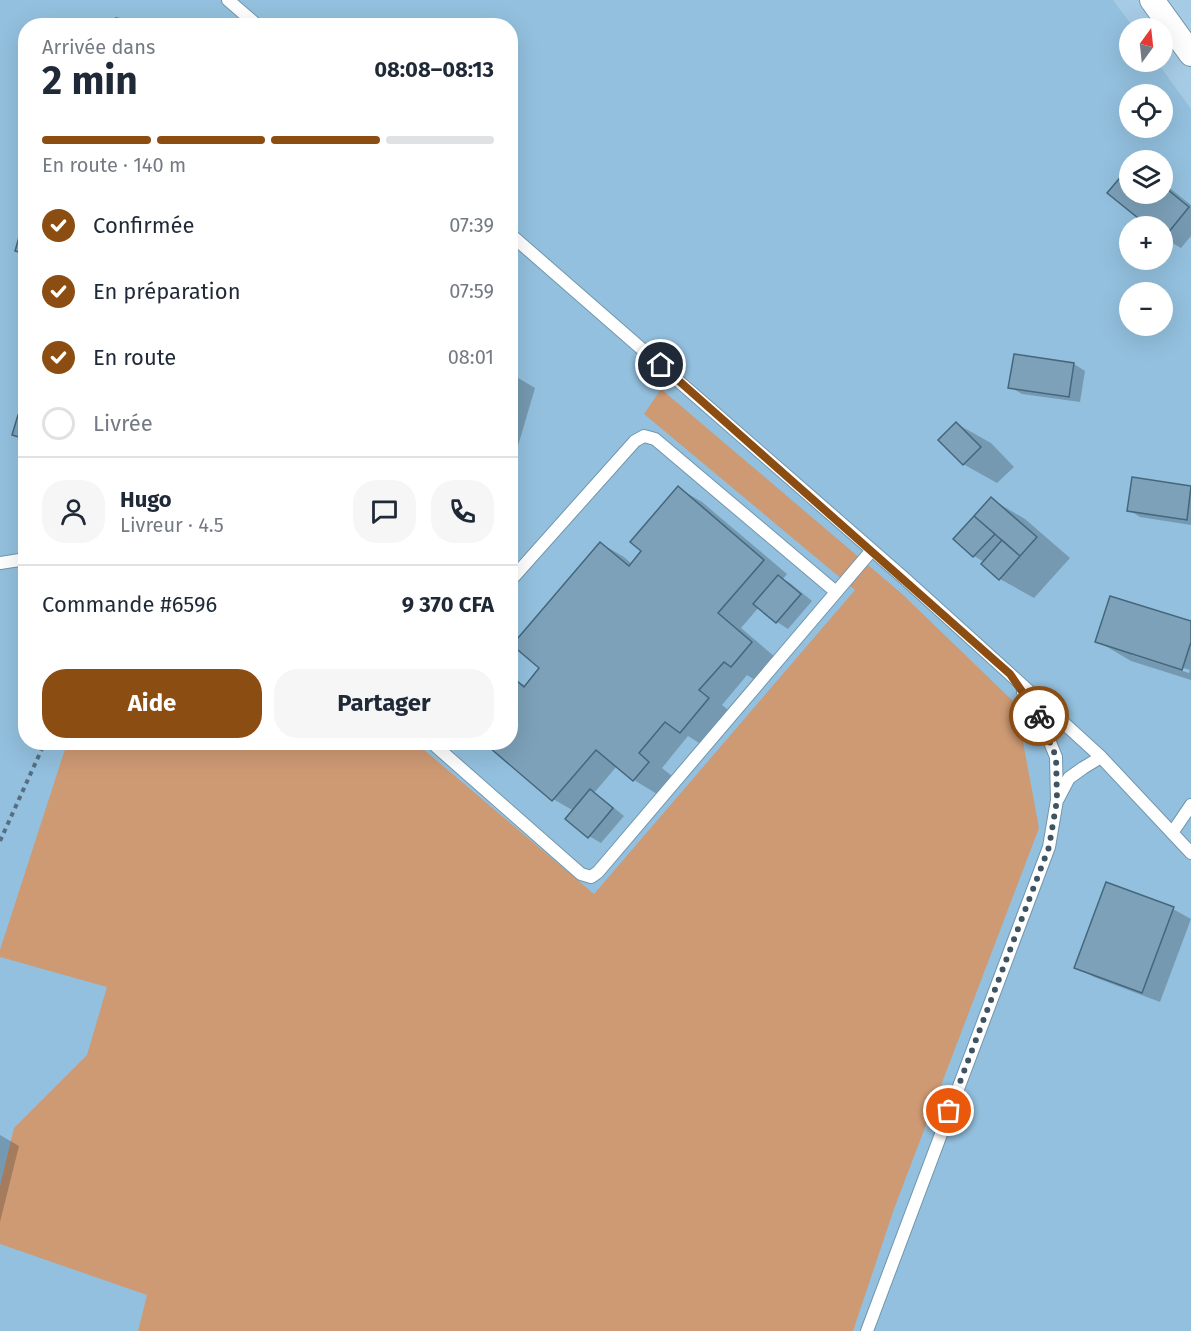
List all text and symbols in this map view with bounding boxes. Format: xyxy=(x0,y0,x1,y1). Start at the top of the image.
north arrow xyxy=(1119,18,1173,72)
map controls xyxy=(1119,18,1173,336)
text: Arrivée dans xyxy=(42,35,155,59)
text: 08:08–08:13 xyxy=(374,56,494,83)
text: 2 min xyxy=(42,58,138,104)
button: locate xyxy=(1119,84,1173,138)
button: layers xyxy=(1119,150,1173,204)
text: En route · 140 m xyxy=(42,153,186,177)
icon: check xyxy=(42,209,75,242)
text: Confirmée xyxy=(93,212,195,239)
text: 07:39 xyxy=(449,213,494,237)
button: + xyxy=(1119,216,1173,270)
icon: check xyxy=(42,275,75,308)
text: En préparation xyxy=(93,278,241,305)
text: 07:59 xyxy=(449,279,494,303)
button: − xyxy=(1119,282,1173,336)
pin xyxy=(635,339,686,390)
icon: check xyxy=(42,341,75,374)
text: En route xyxy=(93,344,176,371)
text: 08:01 xyxy=(448,345,494,369)
icon: home xyxy=(644,348,677,381)
text: Livrée xyxy=(93,410,153,437)
button: person xyxy=(42,480,105,543)
button: chat xyxy=(353,480,416,543)
button: phone xyxy=(431,480,494,543)
text: Hugo xyxy=(120,486,172,513)
text: Livreur · 4.5 xyxy=(120,513,224,537)
text: Commande #6596 xyxy=(42,591,217,618)
text: 9 370 CFA xyxy=(402,591,494,618)
button: Aide xyxy=(42,669,262,738)
button: Partager xyxy=(274,669,494,738)
courier xyxy=(1009,686,1069,746)
icon: bike xyxy=(1023,700,1056,733)
pin xyxy=(923,1085,974,1136)
icon: bag xyxy=(932,1094,965,1127)

